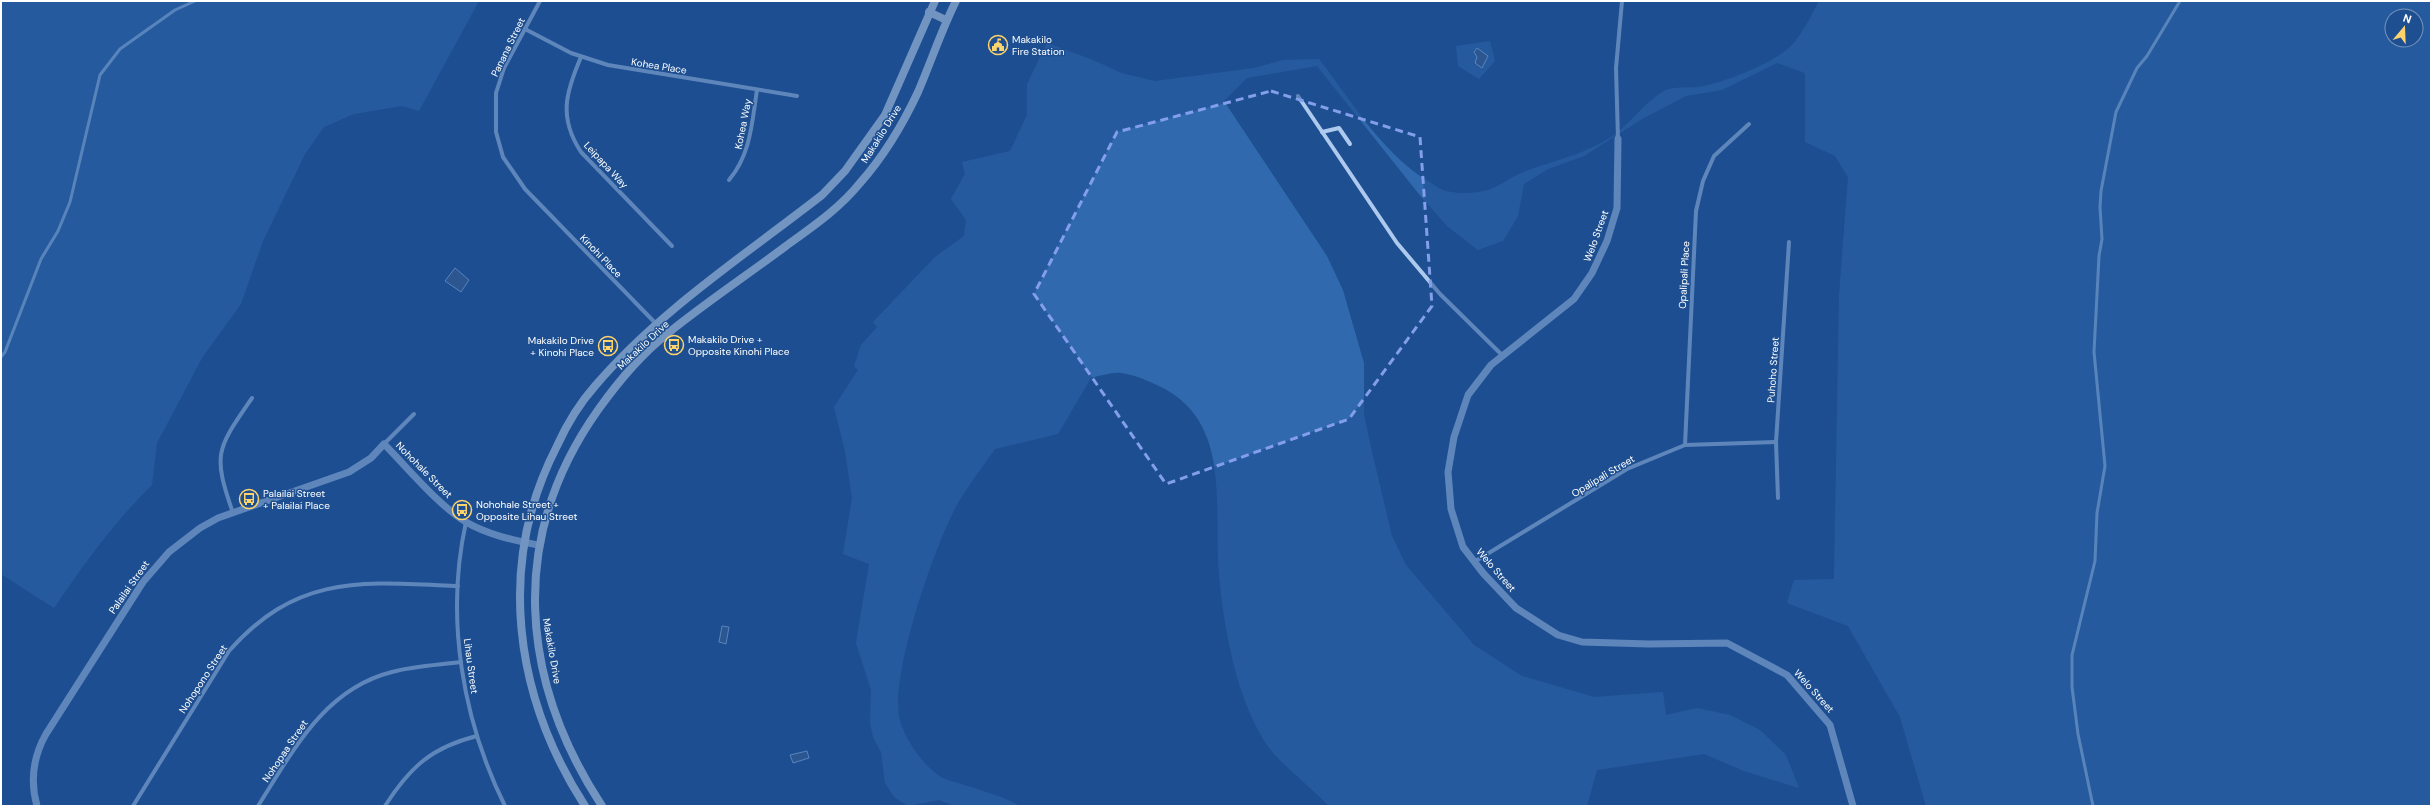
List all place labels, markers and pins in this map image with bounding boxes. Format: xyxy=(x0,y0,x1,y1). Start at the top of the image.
place label: Makakilo Fire Station xyxy=(1012,33,1065,58)
public building icon: Makakilo Fire Station xyxy=(987,34,1009,56)
place label: Makakilo Drive + Opposite Kinohi Place xyxy=(688,333,790,358)
place label: Makakilo Drive + Kinohi Place xyxy=(528,334,594,359)
bus stop icon: Makakilo Drive + Opposite Kinohi Place xyxy=(663,334,685,356)
bus stop icon: Makakilo Drive + Kinohi Place xyxy=(597,335,619,357)
place label: Palailai Street + Palailai Place xyxy=(263,487,330,512)
bus stop icon: Palailai Street + Palailai Place xyxy=(238,488,260,510)
place label: Nohohale Street + Opposite Lihau Street xyxy=(476,498,577,523)
bus stop icon: Nohohale Street + Opposite Lihau Street xyxy=(451,499,473,521)

